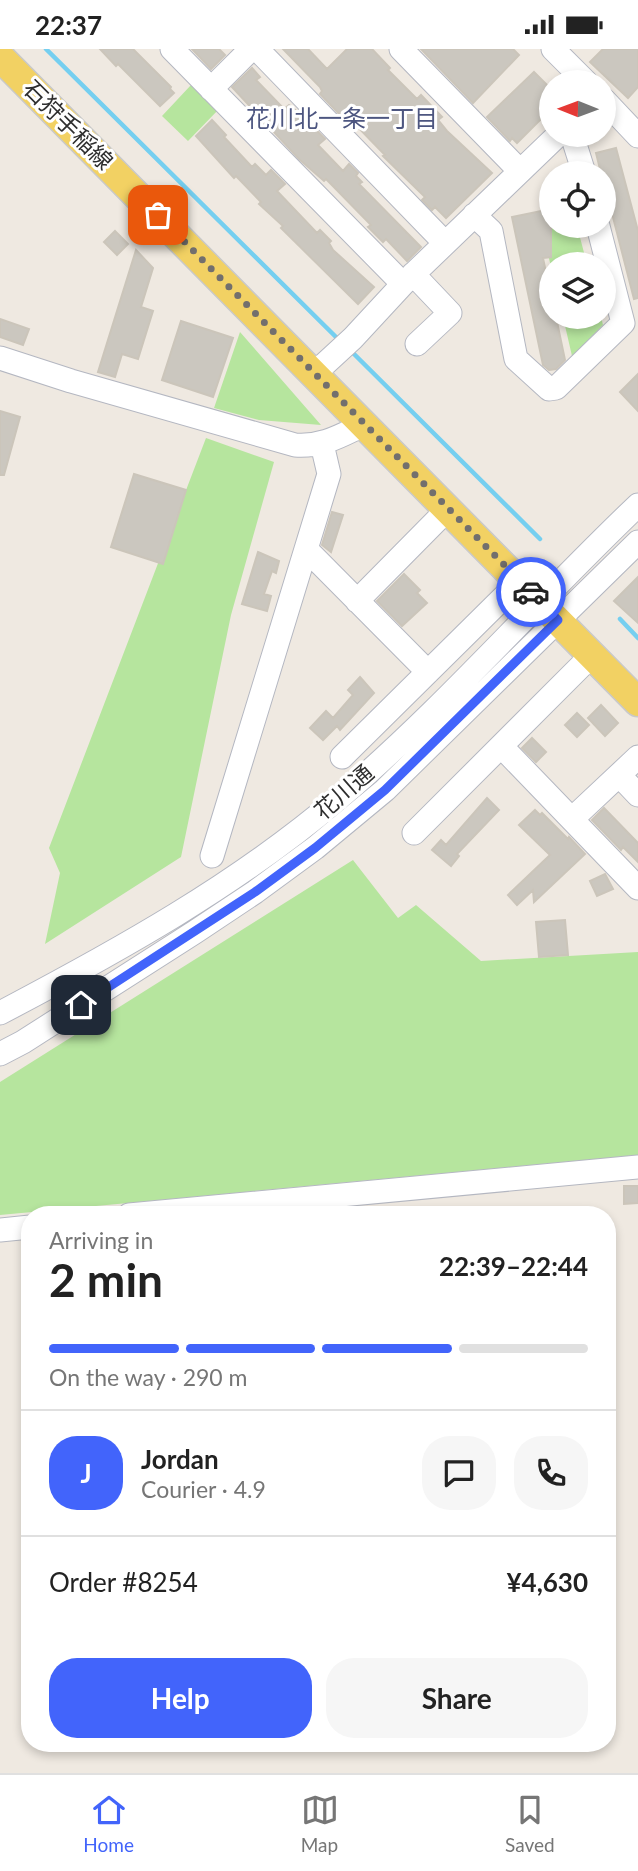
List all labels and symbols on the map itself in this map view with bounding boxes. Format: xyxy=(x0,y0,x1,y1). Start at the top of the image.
north arrow xyxy=(539,70,616,147)
street label: 石狩手稲線 xyxy=(18,74,119,175)
district label: 花川北一条一丁目 xyxy=(246,103,438,132)
pin xyxy=(128,185,188,245)
courier xyxy=(496,557,566,627)
street label: 花川通 xyxy=(308,758,379,824)
pin xyxy=(51,975,111,1035)

